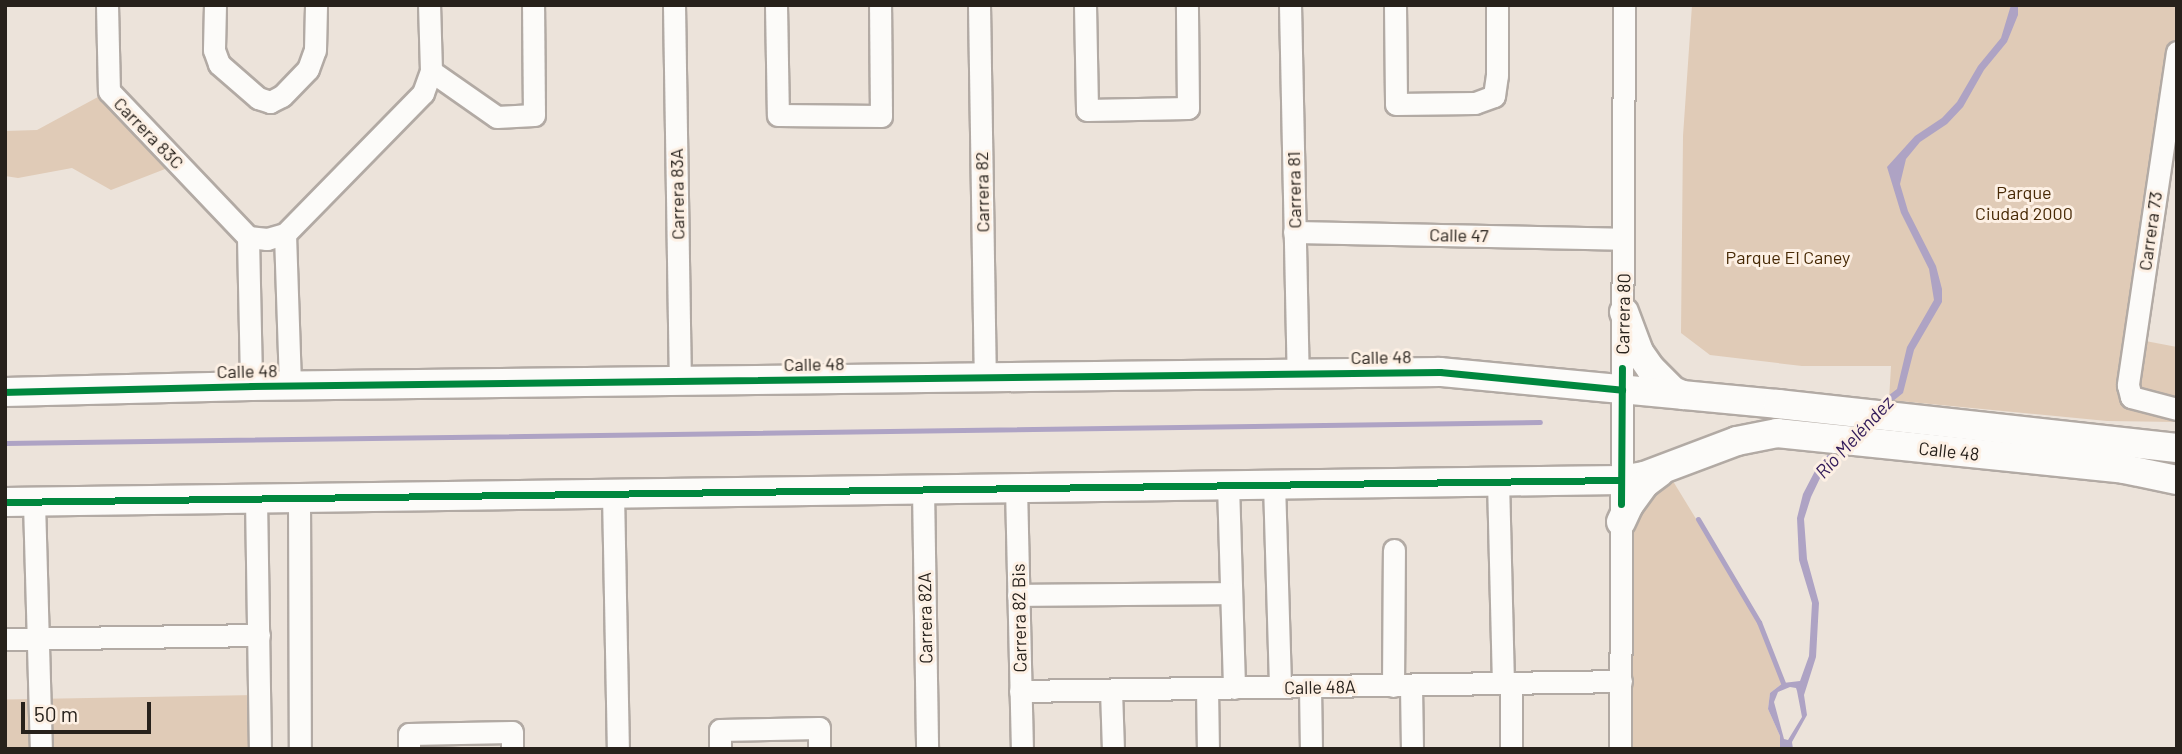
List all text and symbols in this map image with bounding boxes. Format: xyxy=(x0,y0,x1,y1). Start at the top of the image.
street label: Carrera 83C xyxy=(109,93,189,173)
street label: Carrera 83A xyxy=(665,148,689,240)
street label: Carrera 82 xyxy=(970,151,994,233)
street label: Carrera 81 xyxy=(1283,151,1305,229)
park label: Parque Ciudad 2000 xyxy=(1975,182,2073,224)
street label: Carrera 73 xyxy=(2134,190,2166,272)
street label: Calle 47 xyxy=(1429,224,1489,246)
park label: Parque El Caney xyxy=(1726,246,1850,268)
street label: Carrera 80 xyxy=(1611,273,1635,355)
street label: Calle 48 xyxy=(1350,346,1412,368)
street label: Calle 48 xyxy=(783,353,845,375)
street label: Calle 48 xyxy=(216,360,278,382)
water label: Río Meléndez xyxy=(1810,391,1898,483)
street label: Calle 48 xyxy=(1918,437,1980,465)
street label: Carrera 82 Bis xyxy=(1007,563,1031,673)
street label: Carrera 82A xyxy=(913,572,937,664)
street label: Calle 48A xyxy=(1284,676,1356,698)
scale bar xyxy=(24,688,154,732)
text: 50 m xyxy=(34,701,78,726)

